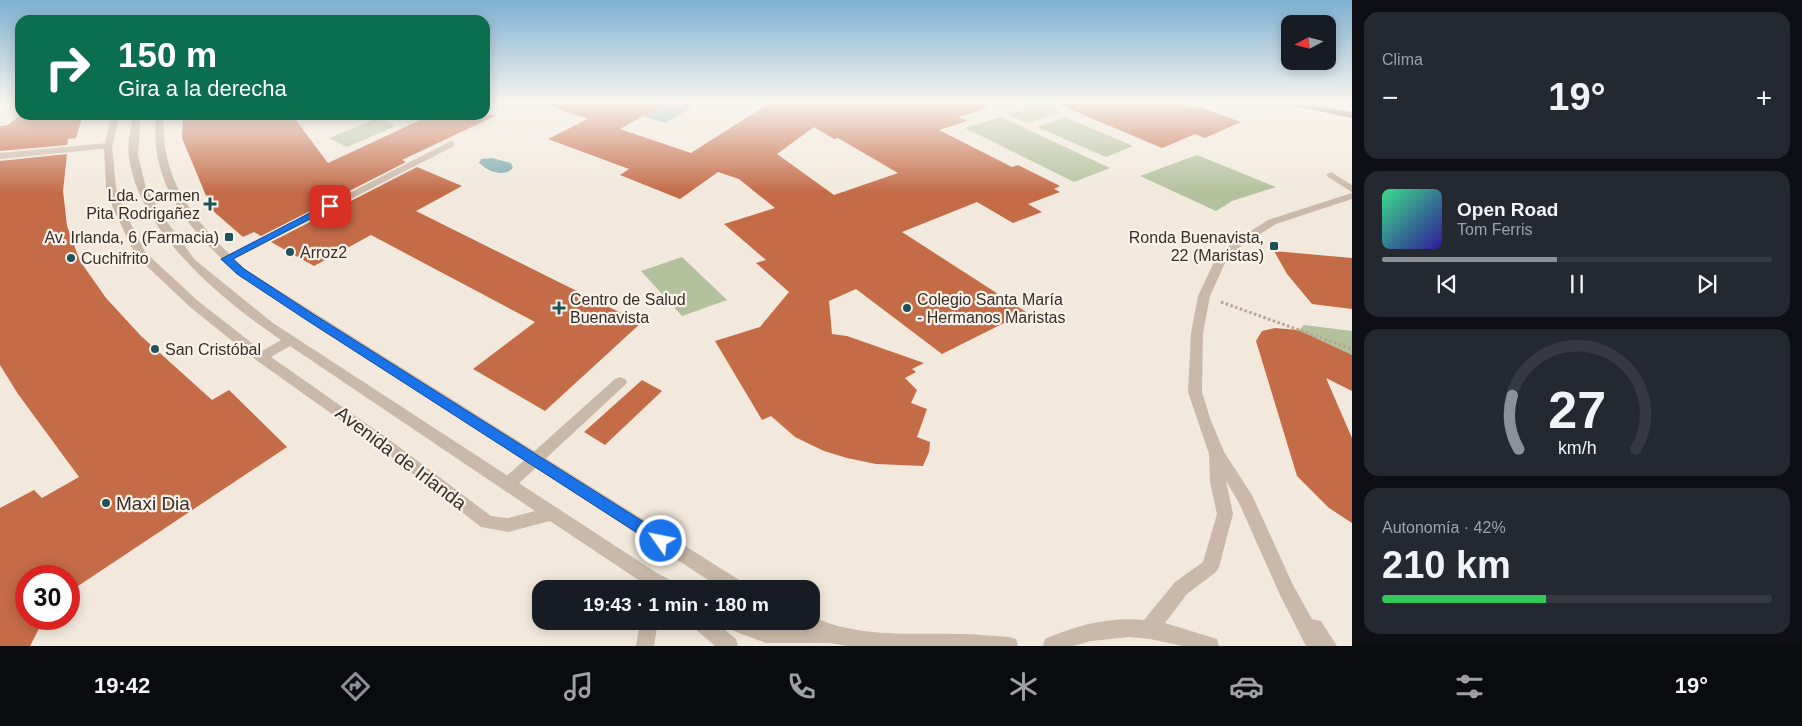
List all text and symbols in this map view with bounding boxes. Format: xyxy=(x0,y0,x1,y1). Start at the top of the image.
north arrow xyxy=(1281,15,1336,70)
map controls xyxy=(1281,15,1336,70)
icon: right xyxy=(35,35,100,100)
text: 150 m xyxy=(118,35,217,74)
text: Clima xyxy=(1382,51,1423,68)
text: Gira a la derecha xyxy=(118,76,287,101)
text: 19° xyxy=(1548,76,1606,118)
text: − xyxy=(1382,82,1398,113)
text: + xyxy=(1756,82,1772,113)
pin xyxy=(309,185,351,227)
place label: Lda. Carmen Pita Rodrigañez xyxy=(86,187,200,222)
icon: arrive xyxy=(316,192,344,220)
marker: Lda. Carmen Pita Rodrigañez xyxy=(204,198,216,210)
text: Open Road xyxy=(1457,199,1558,220)
text: Tom Ferris xyxy=(1457,221,1533,238)
place label: Av. Irlanda, 6 (Farmacia) xyxy=(44,229,219,246)
place label: Ronda Buenavista, 22 (Maristas) xyxy=(1129,229,1264,264)
marker: Av. Irlanda, 6 (Farmacia) xyxy=(223,231,235,243)
marker: Ronda Buenavista, 22 (Maristas) xyxy=(1268,240,1280,252)
place label: Arroz2 xyxy=(300,244,347,261)
marker: Arroz2 xyxy=(284,246,296,258)
place label: Cuchifrito xyxy=(81,250,149,267)
marker: Cuchifrito xyxy=(65,252,77,264)
icon: previous xyxy=(1433,270,1461,298)
icon: pause xyxy=(1563,270,1591,298)
icon: next xyxy=(1693,270,1721,298)
place label: Centro de Salud Buenavista xyxy=(570,291,686,326)
place label: Colegio Santa María - Hermanos Maristas xyxy=(917,291,1065,326)
marker: Centro de Salud Buenavista xyxy=(552,301,566,315)
marker: Colegio Santa María - Hermanos Maristas xyxy=(901,302,913,314)
place label: San Cristóbal xyxy=(165,341,261,358)
marker: San Cristóbal xyxy=(149,343,161,355)
text: 27 xyxy=(1548,381,1606,439)
street label: Avenida de Irlanda xyxy=(332,402,471,514)
text: km/h xyxy=(1558,438,1596,458)
place label: Maxi Dia xyxy=(116,493,190,514)
marker: Maxi Dia xyxy=(100,497,112,509)
position arrow xyxy=(634,514,686,566)
text: Autonomía · 42% xyxy=(1382,519,1506,536)
text: 210 km xyxy=(1382,544,1511,586)
speed limit sign: 30 xyxy=(15,565,80,630)
text: 19:43 · 1 min · 180 m xyxy=(583,594,769,615)
icon: directions xyxy=(338,669,373,704)
icon: music xyxy=(561,669,596,704)
icon: phone xyxy=(784,669,819,704)
icon: climate xyxy=(1006,669,1041,704)
icon: car xyxy=(1229,669,1264,704)
icon: filters xyxy=(1452,669,1487,704)
text: 19:42 xyxy=(94,673,150,698)
text: 19° xyxy=(1675,673,1708,698)

